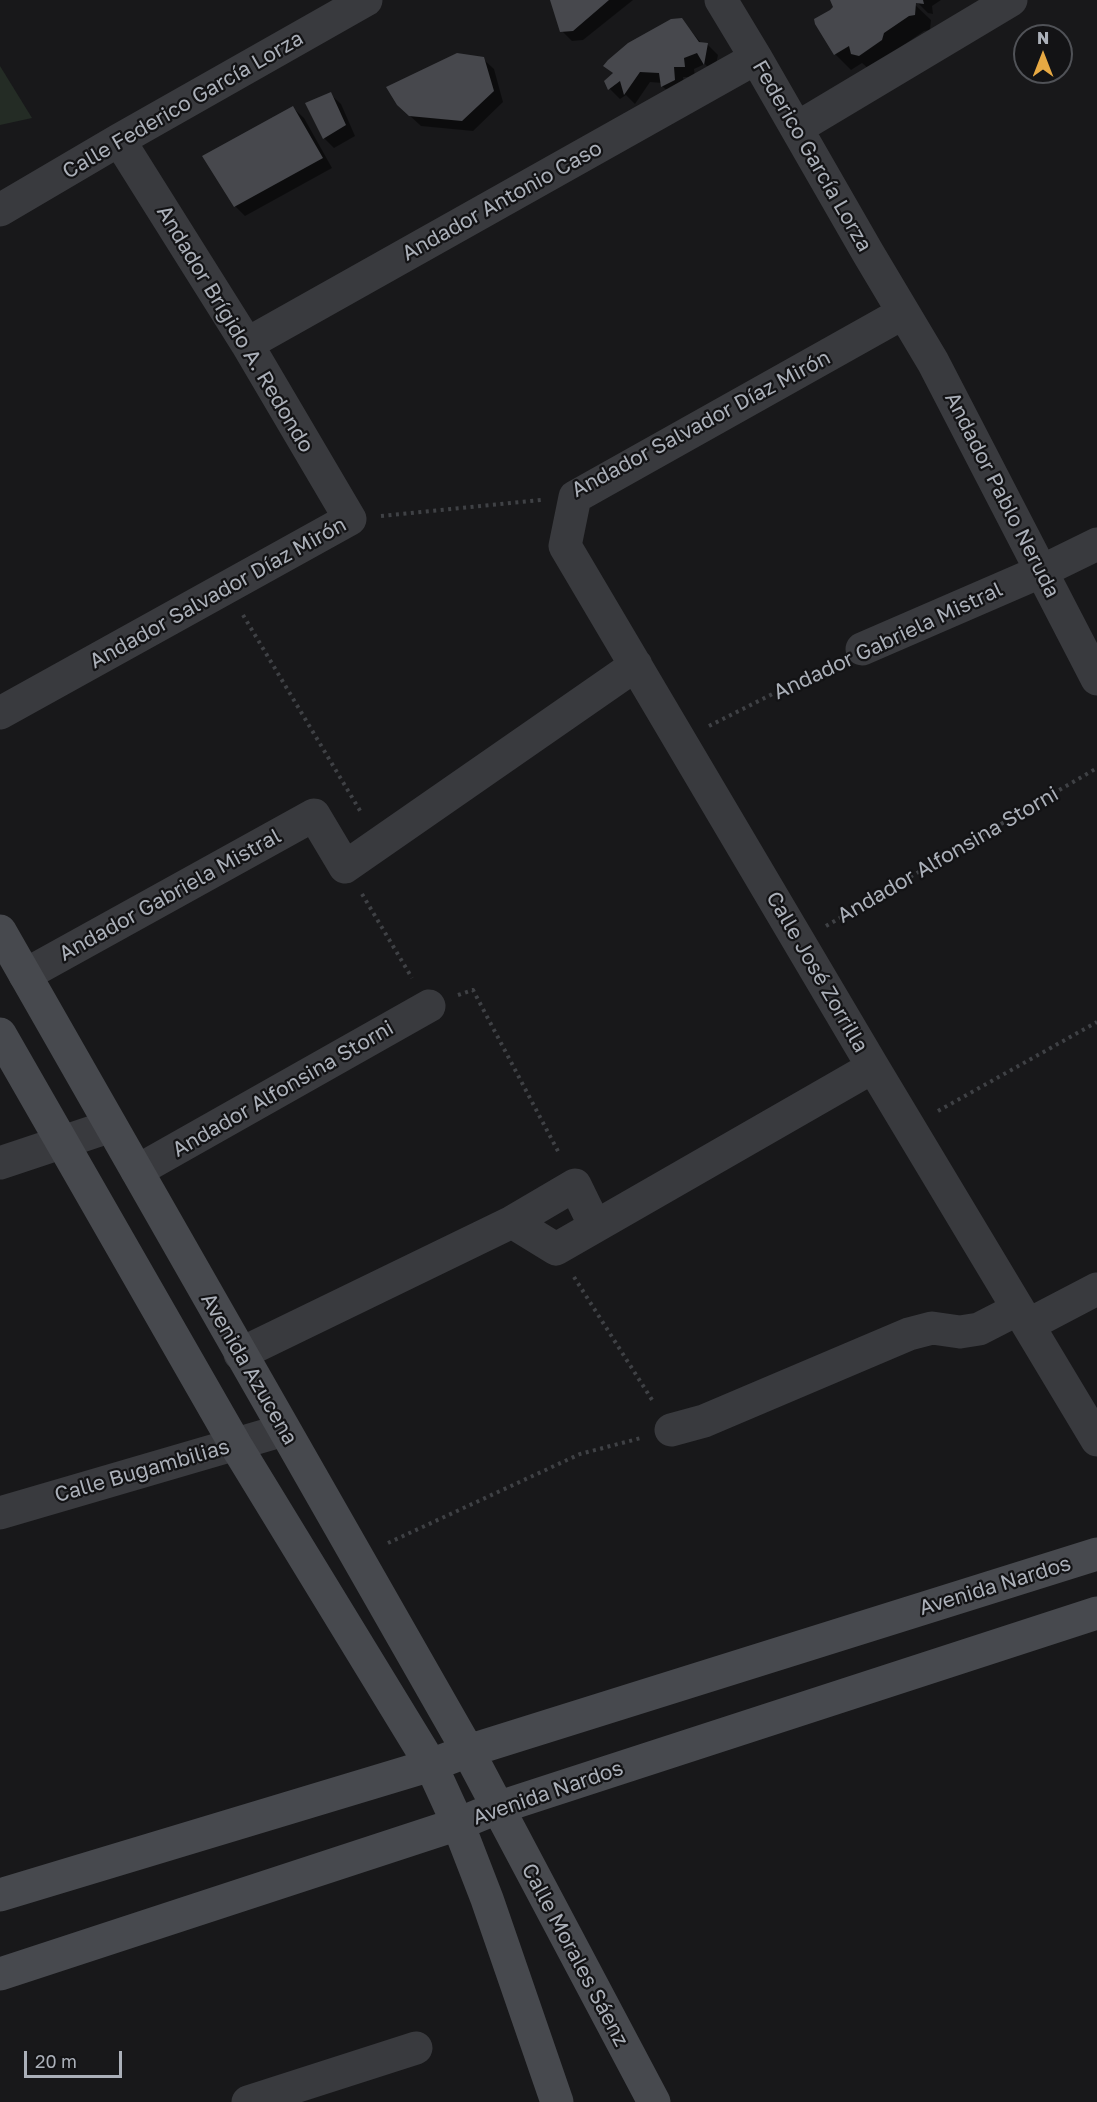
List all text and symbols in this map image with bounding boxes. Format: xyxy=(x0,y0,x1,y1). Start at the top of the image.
north arrow xyxy=(1013,24,1073,84)
street label: Calle Federico García Lorza xyxy=(58,26,308,184)
text: N xyxy=(1037,28,1049,48)
street label: Federico García Lorza xyxy=(747,56,877,256)
street label: Andador Antonio Caso xyxy=(398,135,606,267)
street label: Andador Brígido A. Redondo xyxy=(151,201,319,457)
street label: Andador Salvador Díaz Mirón xyxy=(567,345,835,503)
street label: Andador Pablo Neruda xyxy=(939,388,1065,602)
street label: Andador Salvador Díaz Mirón xyxy=(85,512,351,674)
street label: Andador Gabriela Mistral xyxy=(769,577,1007,705)
street label: Andador Alfonsina Storni xyxy=(833,781,1063,929)
street label: Andador Gabriela Mistral xyxy=(55,823,285,967)
street label: Calle José Zorrilla xyxy=(761,887,873,1057)
street label: Andador Alfonsina Storni xyxy=(168,1015,398,1163)
street label: Avenida Azucena xyxy=(195,1289,303,1449)
street label: Calle Bugambilias xyxy=(52,1434,232,1508)
street label: Avenida Nardos xyxy=(916,1551,1074,1621)
street label: Avenida Nardos xyxy=(470,1755,626,1831)
street label: Calle Morales Sáenz xyxy=(516,1859,634,2051)
scale bar xyxy=(27,2039,124,2077)
text: 20 m xyxy=(35,2050,77,2072)

